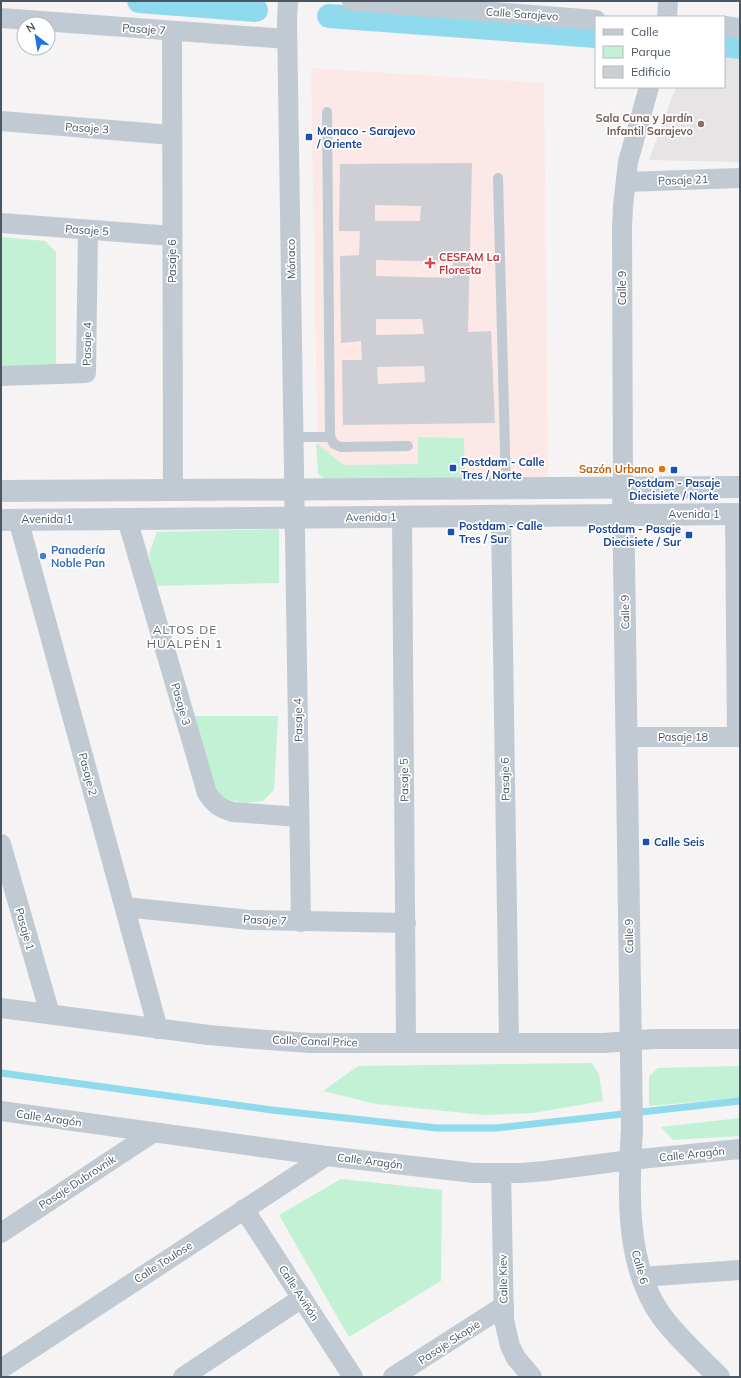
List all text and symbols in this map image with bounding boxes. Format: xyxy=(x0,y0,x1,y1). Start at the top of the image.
street label: Calle Sarajevo xyxy=(485,4,559,24)
north arrow xyxy=(16,16,56,56)
legend xyxy=(595,16,725,88)
text: N xyxy=(24,19,38,36)
street label: Pasaje 7 xyxy=(122,20,166,38)
text: Calle xyxy=(631,24,658,39)
text: Parque xyxy=(631,44,671,59)
text: Edificio xyxy=(631,64,671,79)
place label: Sala Cuna y Jardín Infantil Sarajevo xyxy=(596,111,693,138)
street label: Pasaje 3 xyxy=(65,119,109,137)
marker: Sala Cuna y Jardín Infantil Sarajevo xyxy=(696,119,706,129)
place label: Monaco - Sarajevo / Oriente xyxy=(316,124,416,151)
marker: Monaco - Sarajevo / Oriente xyxy=(304,132,314,142)
street label: Pasaje 21 xyxy=(658,172,708,188)
street label: Pasaje 5 xyxy=(65,221,110,239)
street label: Pasaje 6 xyxy=(165,239,179,283)
street label: Mónaco xyxy=(284,239,298,279)
place label: CESFAM La Floresta xyxy=(439,250,500,277)
marker: CESFAM La Floresta xyxy=(424,257,436,269)
street label: Calle 9 xyxy=(615,271,629,305)
street label: Pasaje 4 xyxy=(80,322,94,366)
place label: Postdam - Calle Tres / Norte xyxy=(461,455,544,482)
place label: Sazón Urbano xyxy=(579,462,654,476)
marker: Postdam - Calle Tres / Norte xyxy=(448,463,458,473)
marker: Sazón Urbano xyxy=(657,464,667,474)
marker: Postdam - Pasaje Diecisiete / Norte xyxy=(669,465,679,475)
place label: Postdam - Pasaje Diecisiete / Norte xyxy=(628,476,720,503)
street label: Avenida 1 xyxy=(668,507,720,521)
street label: Avenida 1 xyxy=(345,510,397,524)
street label: Avenida 1 xyxy=(21,512,73,526)
place label: Postdam - Calle Tres / Sur xyxy=(459,519,542,546)
place label: Postdam - Pasaje Diecisiete / Sur xyxy=(588,522,682,549)
marker: Postdam - Calle Tres / Sur xyxy=(446,527,456,537)
marker: Postdam - Pasaje Diecisiete / Sur xyxy=(684,530,694,540)
place label: Panadería Noble Pan xyxy=(51,543,105,570)
marker: Panadería Noble Pan xyxy=(38,551,48,561)
street label: Calle 9 xyxy=(618,595,632,629)
district label: ALTOS DE HUALPÉN 1 xyxy=(147,622,223,651)
street label: Pasaje 3 xyxy=(168,681,194,727)
street label: Pasaje 4 xyxy=(291,698,305,742)
street label: Pasaje 18 xyxy=(658,730,709,744)
street label: Pasaje 2 xyxy=(76,751,101,797)
street label: Pasaje 6 xyxy=(498,757,512,801)
street label: Pasaje 5 xyxy=(397,758,411,802)
place label: Calle Seis xyxy=(654,835,705,849)
marker: Calle Seis xyxy=(641,837,651,847)
street label: Pasaje 1 xyxy=(12,906,38,952)
street label: Pasaje 7 xyxy=(243,912,287,928)
street label: Calle 9 xyxy=(622,919,636,953)
street label: Calle Canal Price xyxy=(272,1033,358,1049)
street label: Calle Aragón xyxy=(15,1106,83,1130)
street label: Calle Aragón xyxy=(658,1144,726,1164)
street label: Calle Aragón xyxy=(336,1150,404,1172)
street label: Pasaje Dubrovnik xyxy=(36,1152,118,1212)
street label: Calle Toulose xyxy=(131,1238,195,1286)
street label: Calle 6 xyxy=(628,1248,652,1286)
street label: Calle Kiev xyxy=(496,1254,510,1304)
street label: Calle Aviñón xyxy=(276,1263,322,1323)
street label: Pasaje Skopie xyxy=(415,1317,483,1367)

